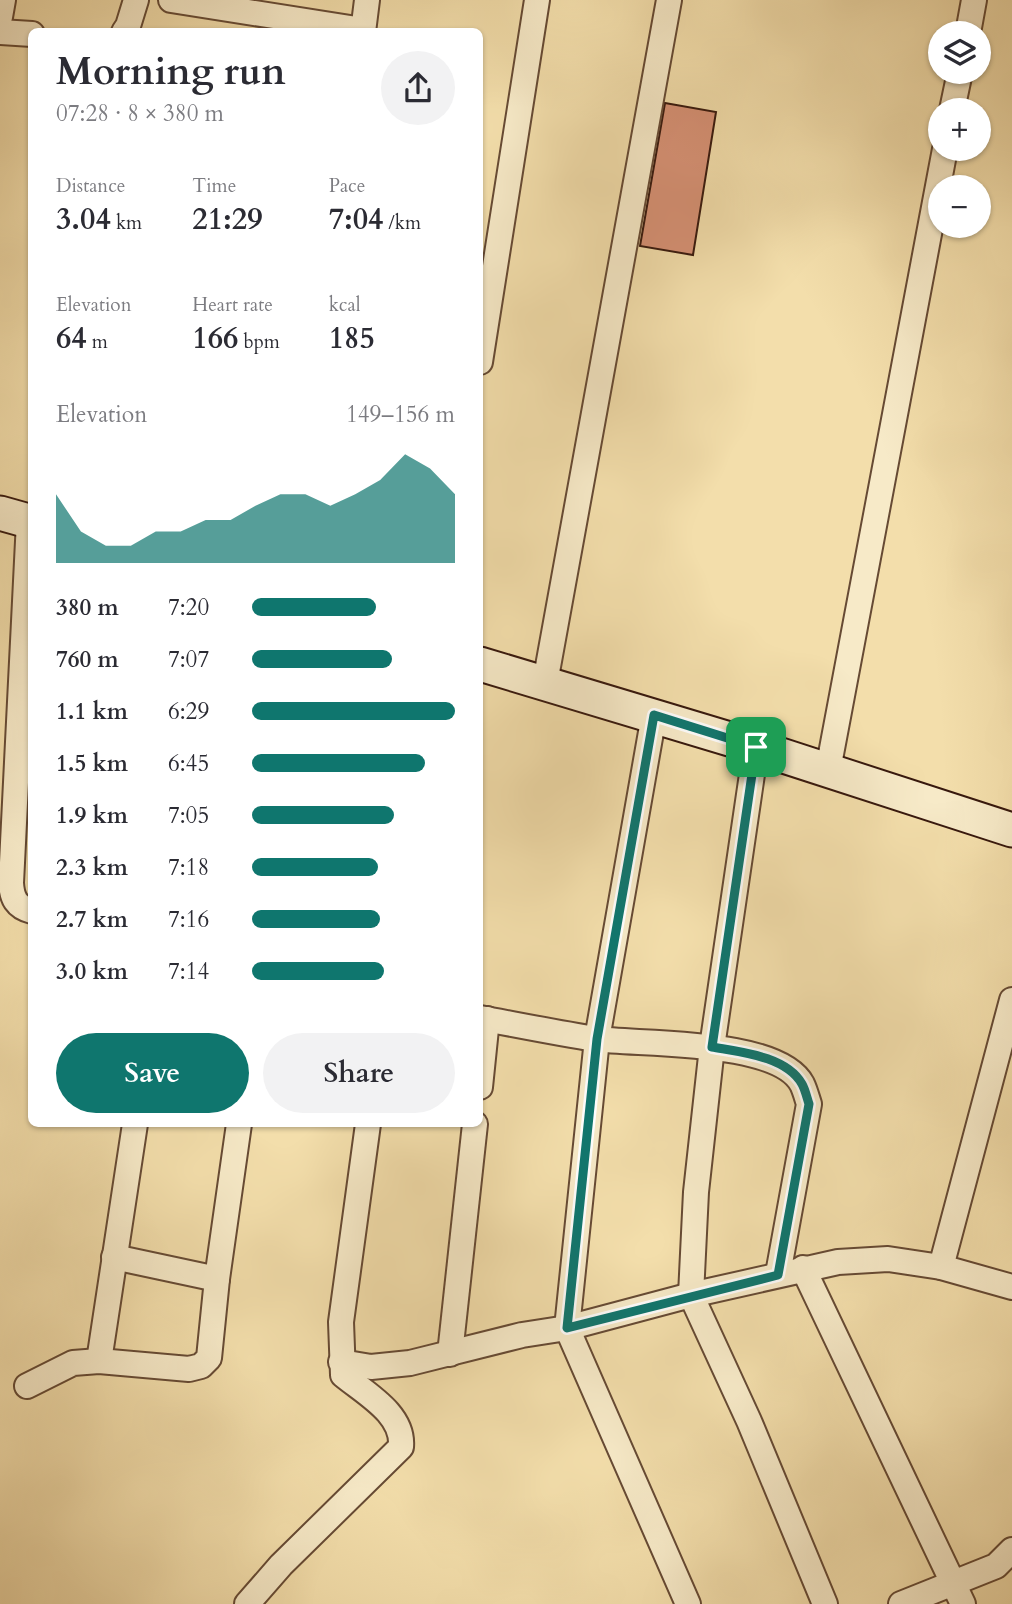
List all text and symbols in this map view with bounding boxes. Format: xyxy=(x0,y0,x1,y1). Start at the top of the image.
map controls xyxy=(928,21,991,238)
button: layers xyxy=(928,21,991,84)
text: Morning run xyxy=(56,46,286,98)
button: share xyxy=(381,51,455,125)
text: 07:28 · 8 × 380 m xyxy=(56,98,224,129)
button: + xyxy=(928,98,991,161)
text: Distance xyxy=(56,173,125,199)
text: Time xyxy=(192,173,236,199)
text: Pace xyxy=(329,173,365,199)
button: − xyxy=(928,175,991,238)
text: 3.04 xyxy=(56,199,111,240)
text: 21:29 xyxy=(192,199,263,240)
text: 7:04 xyxy=(329,199,383,240)
text: km xyxy=(111,210,142,236)
text: /km xyxy=(383,210,421,236)
text: Elevation xyxy=(56,292,131,318)
text: Heart rate xyxy=(192,292,273,318)
text: kcal xyxy=(329,292,361,318)
text: 64 xyxy=(56,318,87,359)
text: 166 xyxy=(192,318,238,359)
text: 185 xyxy=(329,318,375,359)
text: m xyxy=(87,329,108,355)
text: bpm xyxy=(238,329,280,355)
text: Elevation xyxy=(56,399,147,430)
text: 149–156 m xyxy=(346,399,455,430)
text: 380 m xyxy=(56,592,119,623)
text: 7:20 xyxy=(168,592,209,623)
text: 760 m xyxy=(56,644,119,675)
text: 7:07 xyxy=(168,644,209,675)
text: 1.1 km xyxy=(56,696,128,727)
text: 6:29 xyxy=(168,696,209,727)
pin xyxy=(726,717,786,777)
icon: arrive xyxy=(737,728,775,766)
text: 1.5 km xyxy=(56,748,128,779)
text: 6:45 xyxy=(168,748,209,779)
text: 1.9 km xyxy=(56,800,128,831)
text: 7:05 xyxy=(168,800,209,831)
text: 2.3 km xyxy=(56,852,128,883)
text: 7:18 xyxy=(168,852,209,883)
text: 2.7 km xyxy=(56,904,128,935)
text: 7:16 xyxy=(168,904,209,935)
text: 3.0 km xyxy=(56,956,128,987)
text: 7:14 xyxy=(168,956,209,987)
button: Save xyxy=(56,1033,249,1113)
button: Share xyxy=(263,1033,455,1113)

